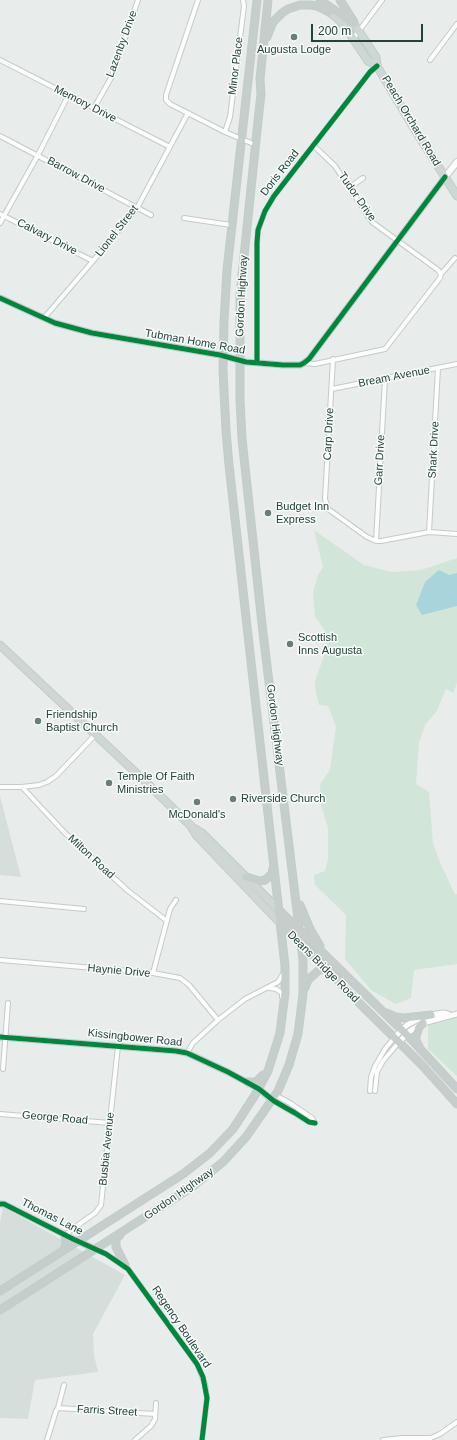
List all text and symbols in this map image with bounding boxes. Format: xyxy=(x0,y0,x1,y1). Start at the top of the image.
street label: Lazenby Drive xyxy=(104,9,140,79)
scale bar xyxy=(313,16,425,42)
text: 200 m xyxy=(318,24,351,38)
marker: Augusta Lodge xyxy=(289,32,299,42)
street label: Minor Place xyxy=(226,36,246,96)
place label: Augusta Lodge xyxy=(257,43,331,57)
street label: Peach Orchard Road xyxy=(379,73,443,169)
street label: Memory Drive xyxy=(52,83,118,125)
street label: Doris Road xyxy=(258,147,302,199)
street label: Barrow Drive xyxy=(45,154,107,196)
street label: Tudor Drive xyxy=(335,170,379,224)
street label: Lionel Street xyxy=(93,203,141,259)
street label: Calvary Drive xyxy=(15,216,79,258)
street label: Gordon Highway xyxy=(233,255,251,337)
street label: Tubman Home Road xyxy=(144,327,246,357)
street label: Bream Avenue xyxy=(357,364,431,390)
street label: Carp Drive xyxy=(321,407,337,461)
street label: Shark Drive xyxy=(426,421,442,479)
street label: Garr Drive xyxy=(372,434,388,486)
place label: Budget Inn Express xyxy=(276,500,329,526)
marker: Budget Inn Express xyxy=(263,508,273,518)
place label: Scottish Inns Augusta xyxy=(298,631,362,657)
marker: Scottish Inns Augusta xyxy=(285,639,295,649)
street label: Gordon Highway xyxy=(263,684,287,766)
place label: Friendship Baptist Church xyxy=(46,708,118,734)
marker: Friendship Baptist Church xyxy=(33,716,43,726)
place label: Temple Of Faith Ministries xyxy=(117,770,195,796)
marker: Temple Of Faith Ministries xyxy=(104,778,114,788)
place label: Riverside Church xyxy=(241,792,325,806)
marker: Riverside Church xyxy=(228,794,238,804)
marker: McDonald's xyxy=(192,797,202,807)
place label: McDonald's xyxy=(168,808,226,822)
street label: Milton Road xyxy=(65,832,117,882)
street label: Deans Bridge Road xyxy=(284,928,362,1006)
street label: Haynie Drive xyxy=(87,962,151,980)
street label: Kissingbower Road xyxy=(87,1026,183,1050)
street label: George Road xyxy=(22,1109,88,1127)
street label: Busbia Avenue xyxy=(97,1112,117,1186)
street label: Gordon Highway xyxy=(142,1165,216,1223)
street label: Thomas Lane xyxy=(19,1196,85,1238)
street label: Regency Boulevard xyxy=(149,1284,213,1370)
street label: Farris Street xyxy=(76,1403,138,1419)

